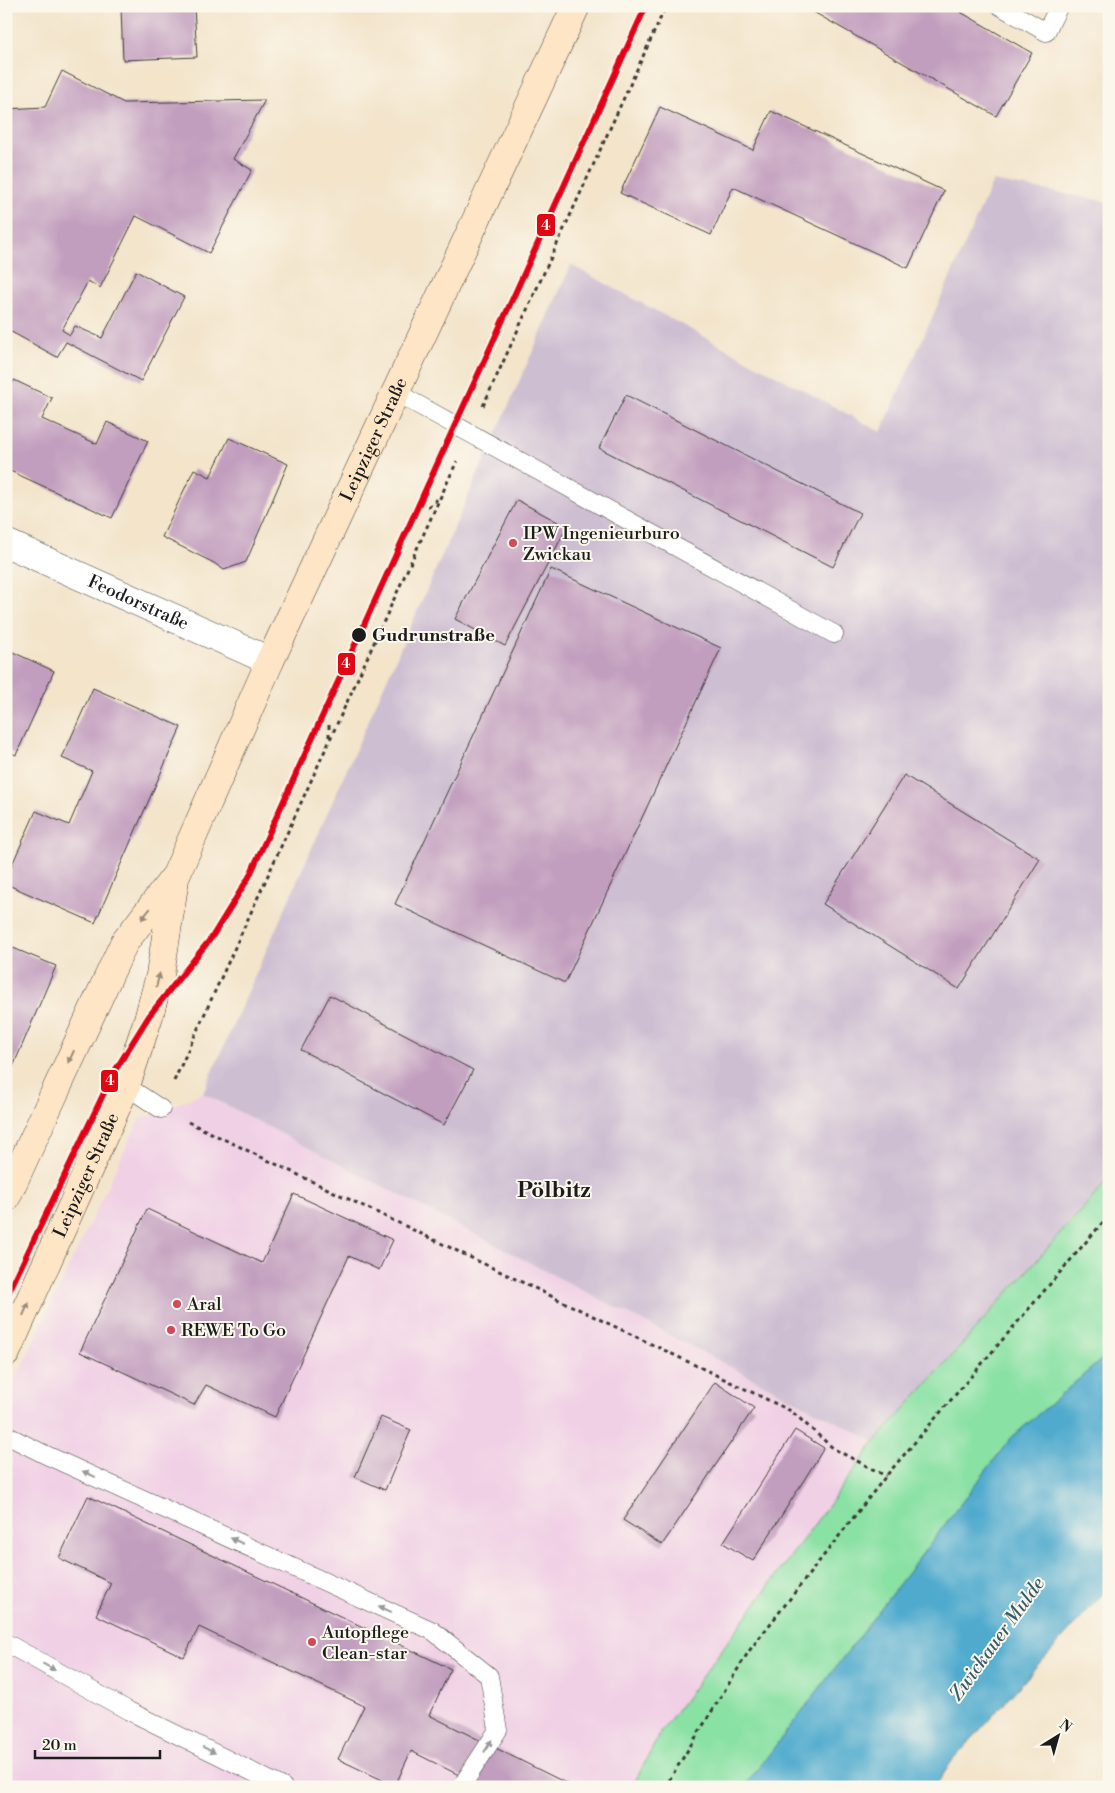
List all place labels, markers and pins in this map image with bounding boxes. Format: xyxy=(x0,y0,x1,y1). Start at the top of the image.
place label: IPW Ingenieurburo Zwickau xyxy=(523,522,680,566)
marker: IPW Ingenieurburo Zwickau xyxy=(507,537,519,549)
place label: Gudrunstraße xyxy=(372,624,495,647)
marker: Gudrunstraße xyxy=(350,626,368,644)
place label: Aral xyxy=(186,1293,222,1316)
marker: Aral xyxy=(171,1298,183,1310)
place label: REWE To Go xyxy=(181,1319,286,1342)
marker: REWE To Go xyxy=(165,1324,177,1336)
place label: Autopflege Clean-star xyxy=(321,1621,409,1665)
marker: Autopflege Clean-star xyxy=(306,1636,318,1648)

